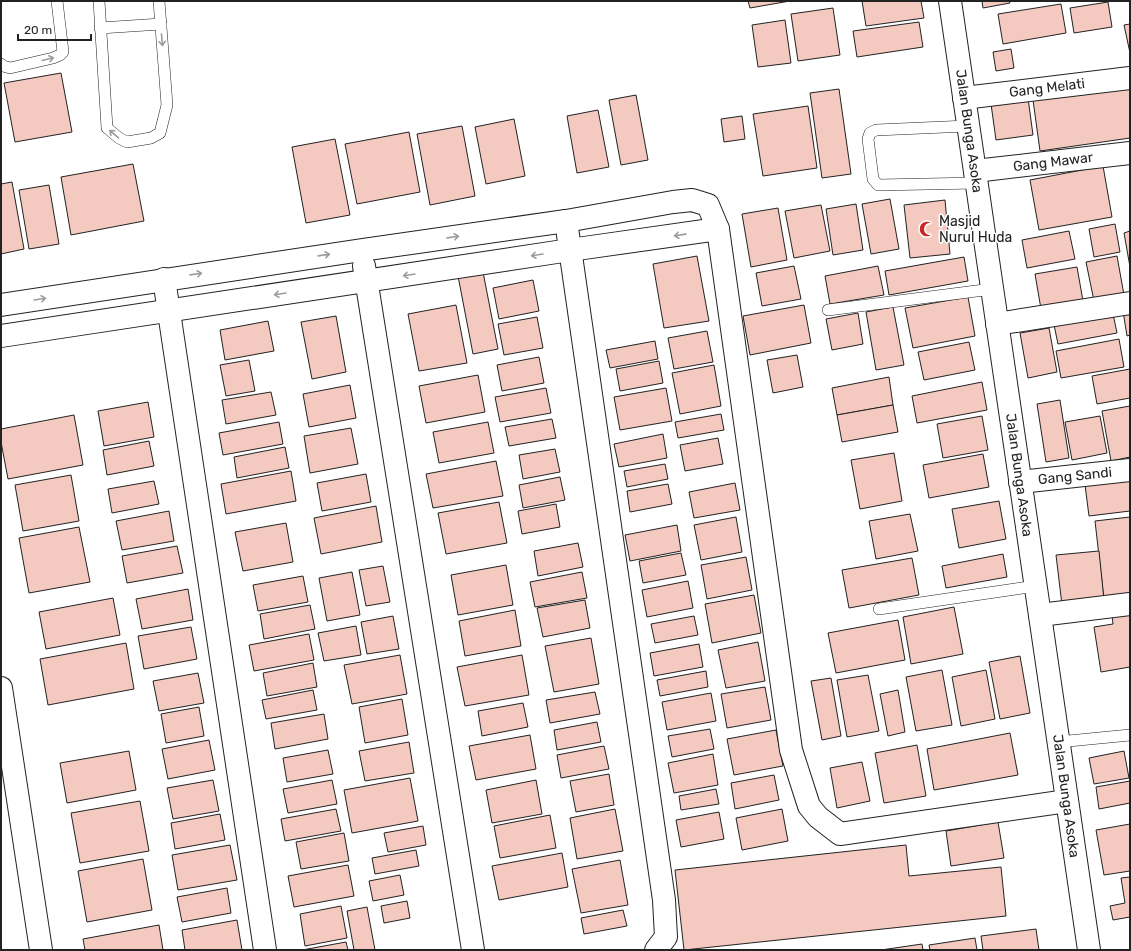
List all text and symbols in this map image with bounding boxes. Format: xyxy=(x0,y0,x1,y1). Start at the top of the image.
scale bar xyxy=(18,16,91,42)
text: 20 m xyxy=(24,23,52,37)
one-way arrow xyxy=(159,33,166,46)
one-way arrow xyxy=(42,55,55,62)
street label: Jalan Bunga Asoka xyxy=(952,68,986,194)
street label: Gang Melati xyxy=(1008,75,1086,101)
one-way arrow xyxy=(109,130,120,139)
street label: Gang Mawar xyxy=(1012,149,1095,175)
place label: Masjid Nurul Huda xyxy=(939,213,1012,246)
mosque icon: Masjid Nurul Huda xyxy=(918,220,936,238)
one-way arrow xyxy=(674,231,687,239)
one-way arrow xyxy=(446,233,459,241)
one-way arrow xyxy=(317,251,330,259)
one-way arrow xyxy=(531,251,544,259)
one-way arrow xyxy=(189,270,202,278)
one-way arrow xyxy=(403,271,416,279)
one-way arrow xyxy=(274,290,287,298)
one-way arrow xyxy=(33,295,46,303)
street label: Jalan Bunga Asoka xyxy=(1002,412,1036,538)
street label: Gang Sandi xyxy=(1037,464,1113,488)
street label: Jalan Bunga Asoka xyxy=(1049,733,1083,859)

